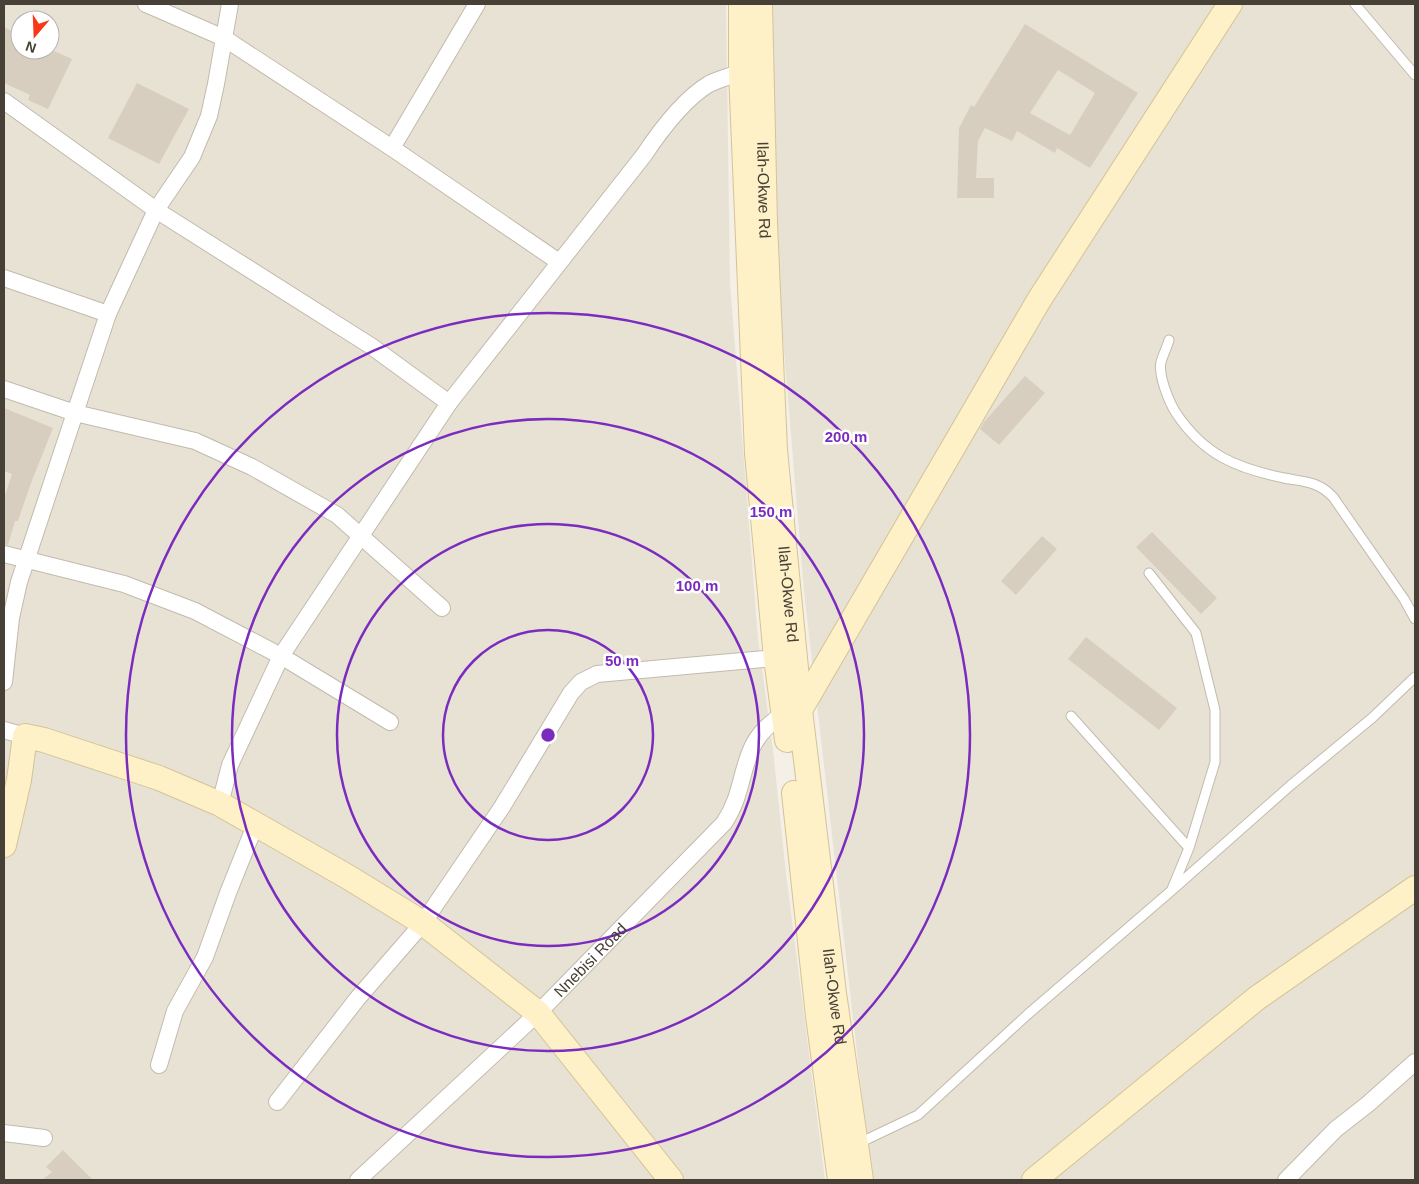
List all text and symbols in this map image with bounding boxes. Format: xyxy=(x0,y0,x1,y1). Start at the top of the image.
north arrow xyxy=(10,10,60,60)
text: N xyxy=(23,38,38,57)
street label: Ilah-Okwe Rd xyxy=(755,141,774,239)
text: 200 m xyxy=(825,428,867,445)
text: 150 m xyxy=(750,503,792,520)
street label: Ilah-Okwe Rd xyxy=(776,545,802,643)
text: 100 m xyxy=(676,577,718,594)
text: 50 m xyxy=(605,652,639,669)
centre of rings xyxy=(539,726,557,744)
street label: Nnebisi Road xyxy=(550,919,630,1000)
street label: Ilah-Okwe Rd xyxy=(820,947,850,1046)

